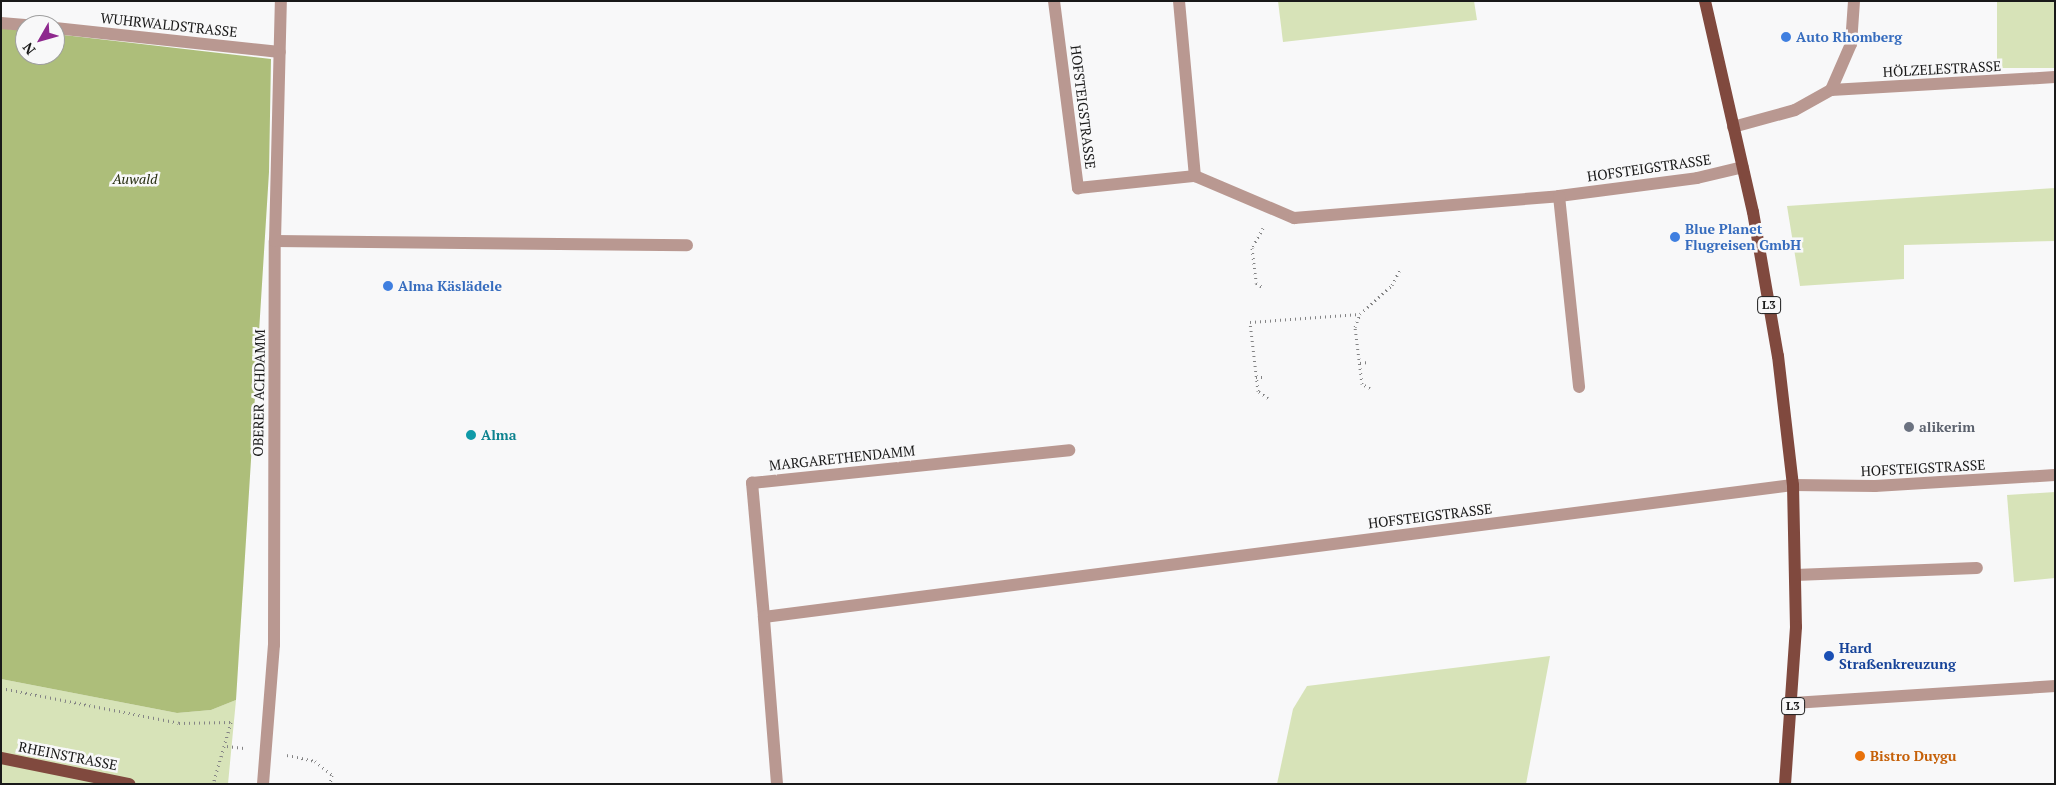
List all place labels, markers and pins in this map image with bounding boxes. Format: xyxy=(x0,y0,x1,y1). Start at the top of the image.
place label: Auto Rhomberg xyxy=(1796,29,1902,45)
marker: Auto Rhomberg xyxy=(1780,31,1792,43)
place label: Blue Planet Flugreisen GmbH xyxy=(1685,221,1801,253)
marker: Blue Planet Flugreisen GmbH xyxy=(1669,231,1681,243)
place label: Alma Käslädele xyxy=(398,278,502,294)
marker: Alma Käslädele xyxy=(382,280,394,292)
place label: alikerim xyxy=(1919,419,1975,435)
marker: alikerim xyxy=(1903,421,1915,433)
place label: Alma xyxy=(481,427,517,443)
marker: Alma xyxy=(465,429,477,441)
place label: Hard Straßenkreuzung xyxy=(1839,640,1956,672)
marker: Hard Straßenkreuzung xyxy=(1823,650,1835,662)
place label: Bistro Duygu xyxy=(1870,748,1957,764)
marker: Bistro Duygu xyxy=(1854,750,1866,762)

